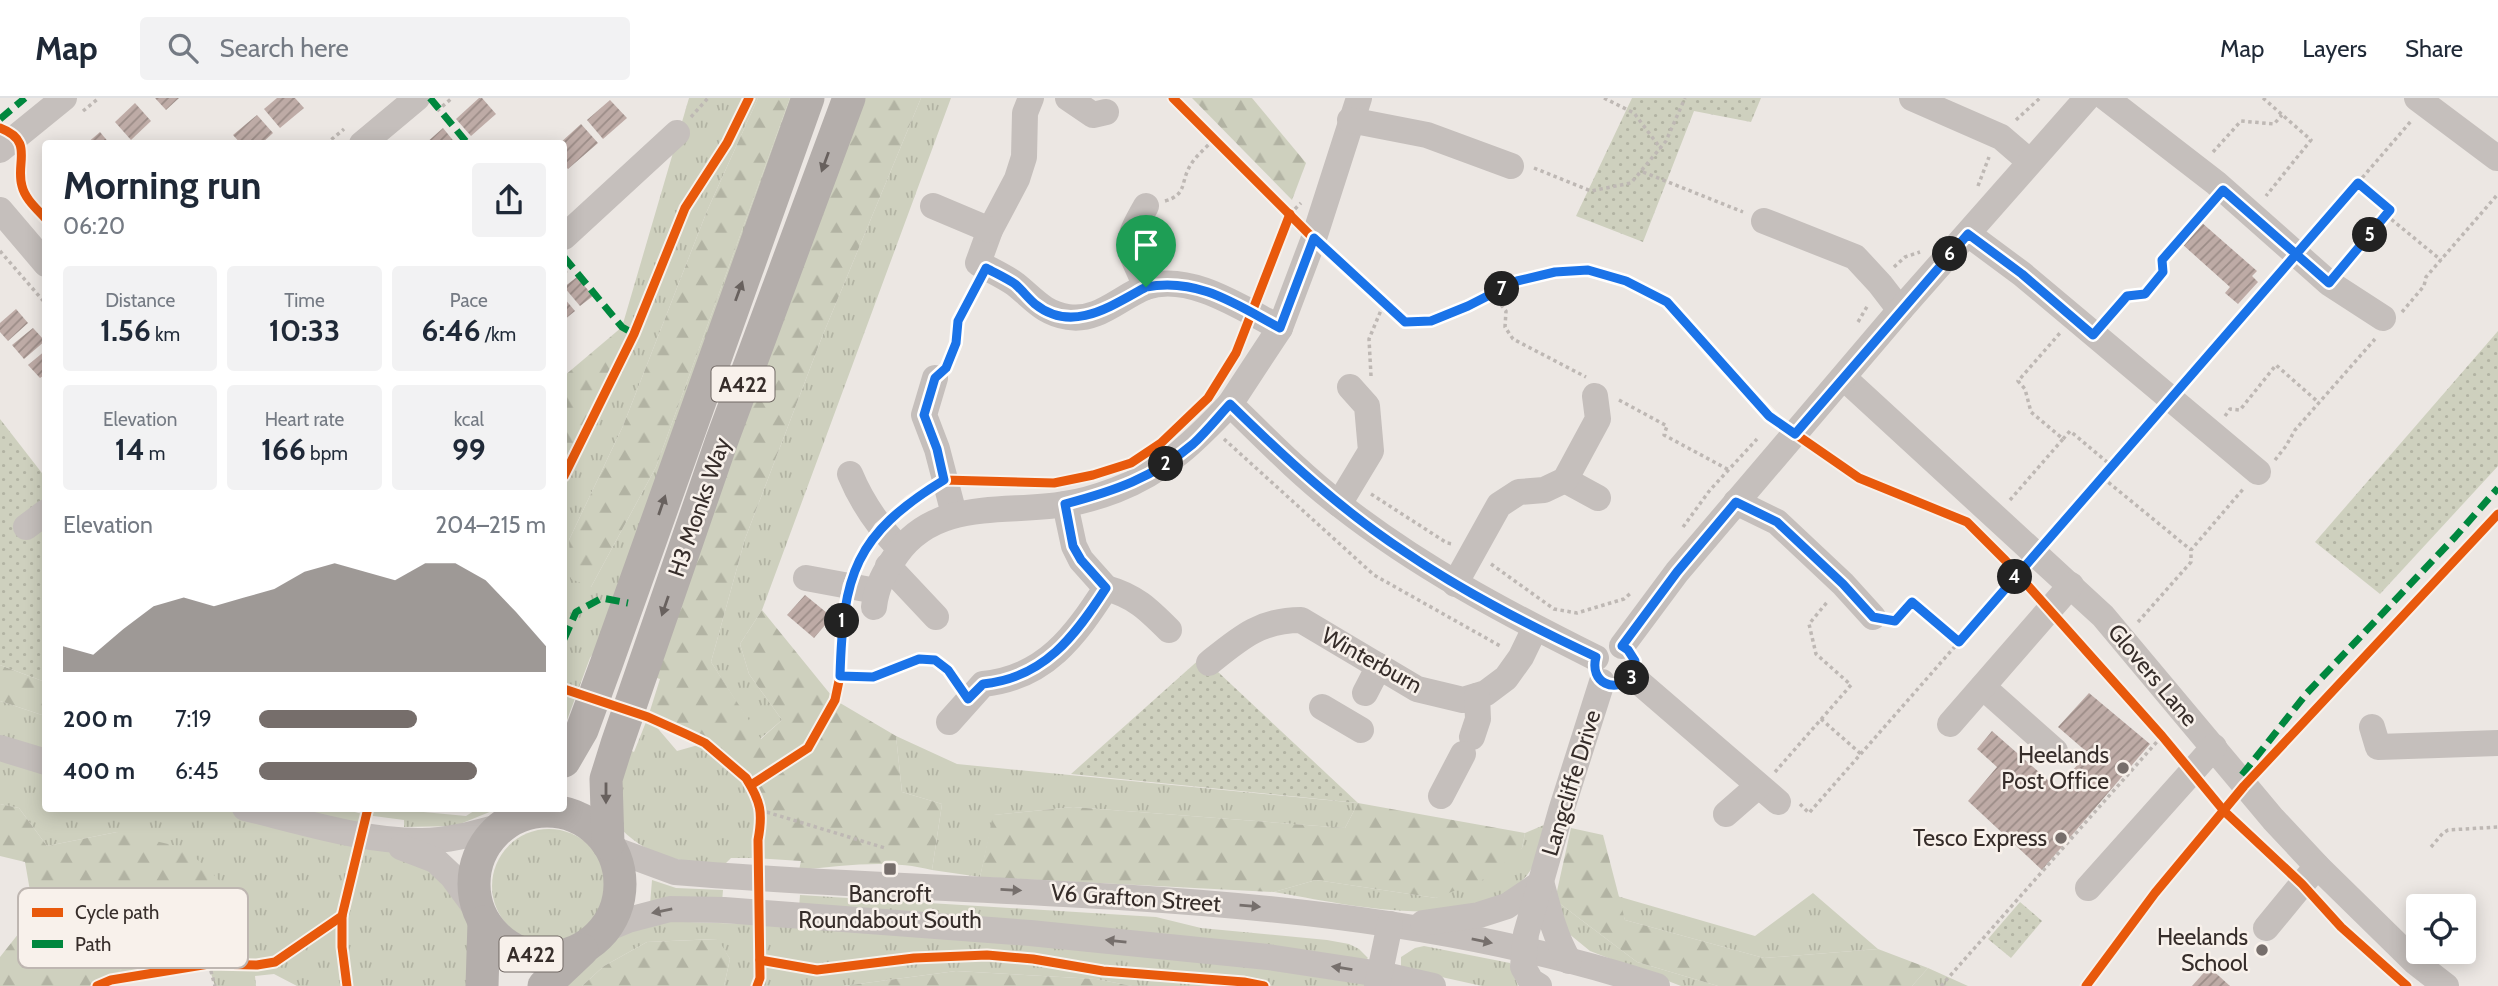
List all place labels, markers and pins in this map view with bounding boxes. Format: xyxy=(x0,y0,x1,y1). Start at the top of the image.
pin xyxy=(1116,215,1176,287)
pin: 5 xyxy=(2352,218,2388,252)
pin: 6 xyxy=(1932,236,1968,272)
pin: 7 xyxy=(1484,272,1520,306)
pin: 2 xyxy=(1148,446,1184,482)
pin: 4 xyxy=(1997,560,2032,594)
pin: 1 xyxy=(824,603,860,638)
pin: 3 xyxy=(1614,660,1650,696)
place label: Heelands Post Office xyxy=(2001,741,2109,795)
marker: Heelands Post Office xyxy=(2115,760,2131,776)
place label: Tesco Express xyxy=(1913,824,2047,852)
marker: Tesco Express xyxy=(2053,830,2069,846)
marker: Bancroft Roundabout South xyxy=(882,861,898,877)
place label: Bancroft Roundabout South xyxy=(798,880,982,934)
place label: Heelands School xyxy=(2157,923,2249,977)
marker: Heelands School xyxy=(2254,942,2270,958)

